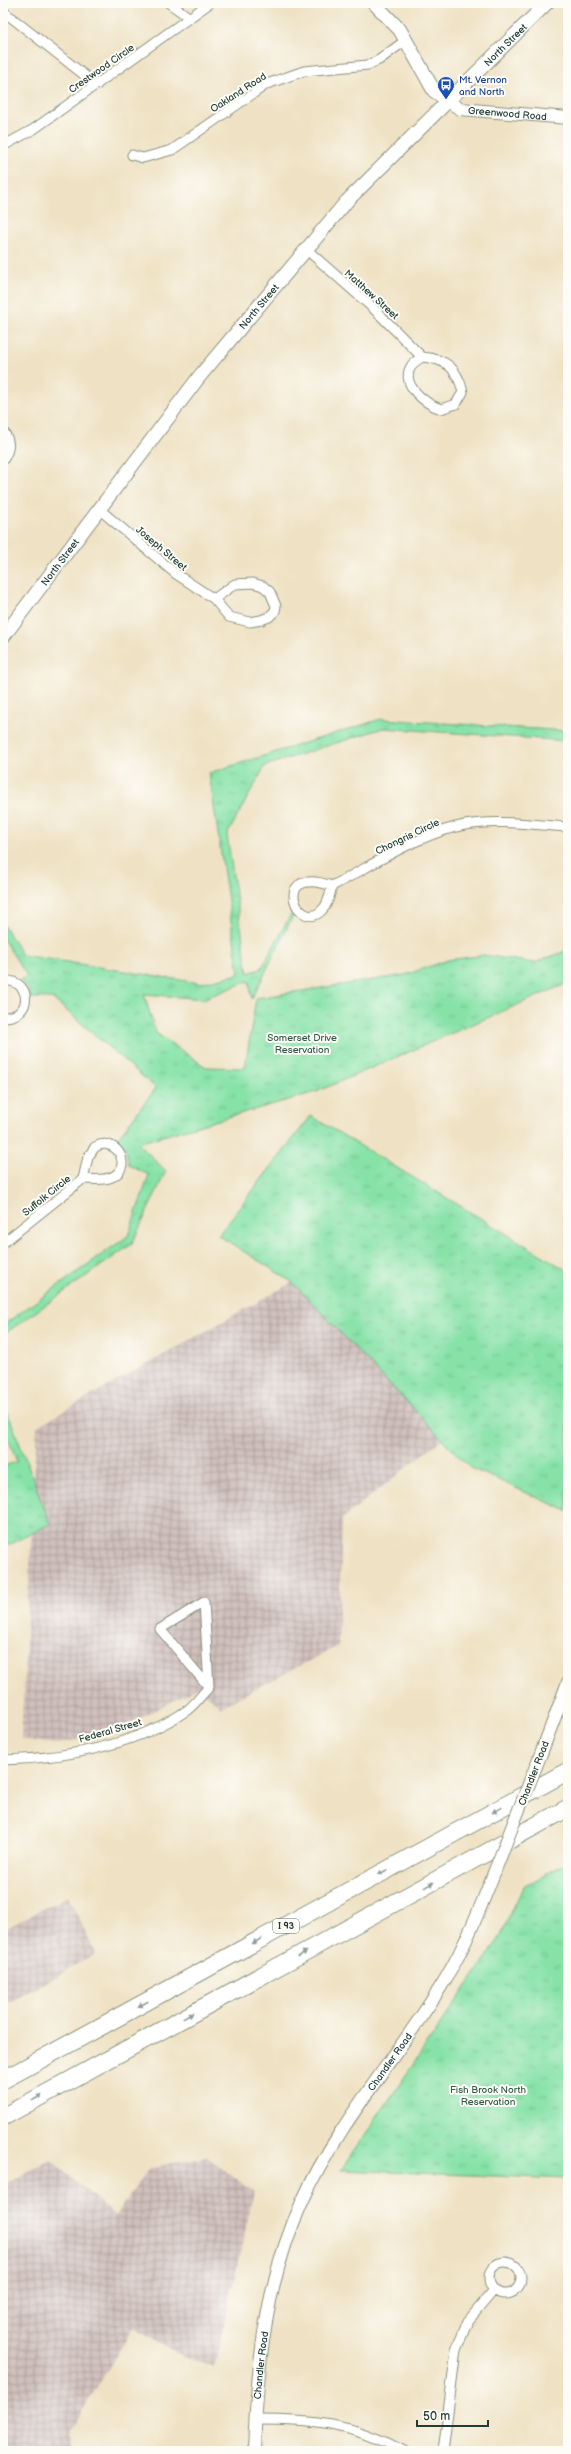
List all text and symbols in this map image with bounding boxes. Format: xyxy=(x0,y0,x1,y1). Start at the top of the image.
street label: North Street xyxy=(482,21,530,69)
street label: Crestwood Circle xyxy=(67,42,137,96)
street label: Oakland Road xyxy=(208,70,269,115)
place label: Mt. Vernon and North xyxy=(459,74,507,98)
bus stop icon: Mt. Vernon and North xyxy=(436,75,456,100)
street label: Greenwood Road xyxy=(467,105,547,123)
street label: Matthew Street xyxy=(342,267,401,322)
street label: North Street xyxy=(237,282,282,332)
street label: Joseph Street xyxy=(133,524,189,574)
street label: North Street xyxy=(39,537,82,588)
street label: Chongris Circle xyxy=(374,816,441,858)
park label: Somerset Drive Reservation xyxy=(267,1032,337,1056)
street label: Suffolk Circle xyxy=(20,1173,73,1219)
street label: Federal Street xyxy=(78,1716,143,1746)
street label: Chandler Road xyxy=(516,1739,552,1807)
one-way arrow xyxy=(491,1807,503,1814)
one-way arrow xyxy=(377,1869,389,1876)
one-way arrow xyxy=(423,1881,435,1888)
road number: I 93 xyxy=(273,1919,299,1933)
one-way arrow xyxy=(251,1938,263,1945)
one-way arrow xyxy=(297,1950,308,1957)
one-way arrow xyxy=(137,2000,149,2007)
one-way arrow xyxy=(182,2013,194,2019)
street label: Chandler Road xyxy=(366,2031,415,2093)
park label: Fish Brook North Reservation xyxy=(450,2084,527,2108)
one-way arrow xyxy=(31,2095,43,2102)
street label: Chandler Road xyxy=(252,2330,271,2400)
scale bar xyxy=(417,2402,488,2428)
text: 50 m xyxy=(423,2409,450,2424)

